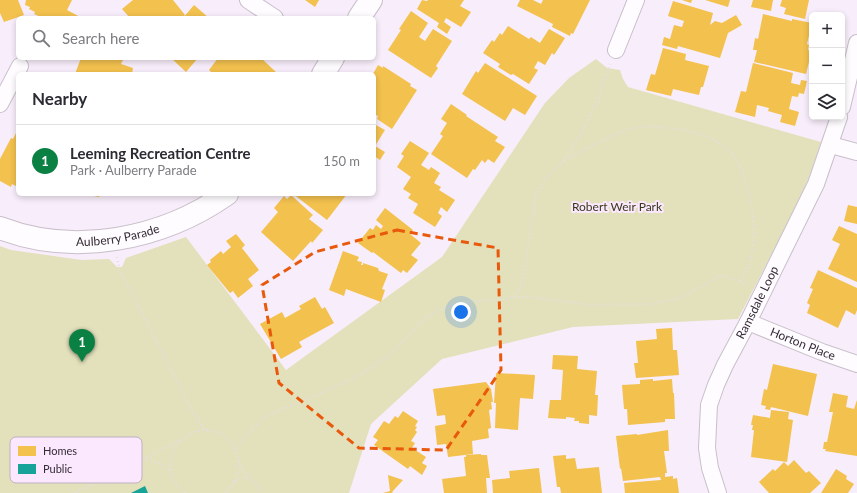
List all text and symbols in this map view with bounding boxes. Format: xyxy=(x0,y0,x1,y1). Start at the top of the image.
map controls xyxy=(809,12,845,120)
button: + xyxy=(809,12,845,48)
search box xyxy=(16,16,376,60)
icon: search xyxy=(30,27,52,49)
text: Search here xyxy=(62,29,139,47)
button: − xyxy=(809,48,845,84)
button: layers xyxy=(809,84,845,120)
text: Nearby xyxy=(32,88,87,109)
text: Leeming Recreation Centre xyxy=(70,144,251,162)
text: 1 xyxy=(41,153,49,169)
text: 150 m xyxy=(323,153,360,169)
text: Park · Aulberry Parade xyxy=(70,162,197,178)
park label: Robert Weir Park xyxy=(572,199,663,214)
street label: Aulberry Parade xyxy=(76,221,161,249)
street label: Ramsdale Loop xyxy=(732,263,782,341)
your location xyxy=(451,302,471,322)
street label: Horton Place xyxy=(768,324,838,363)
pin: 1 xyxy=(69,329,95,362)
legend xyxy=(10,437,142,483)
text: Homes xyxy=(43,444,77,457)
text: Public xyxy=(43,462,72,475)

